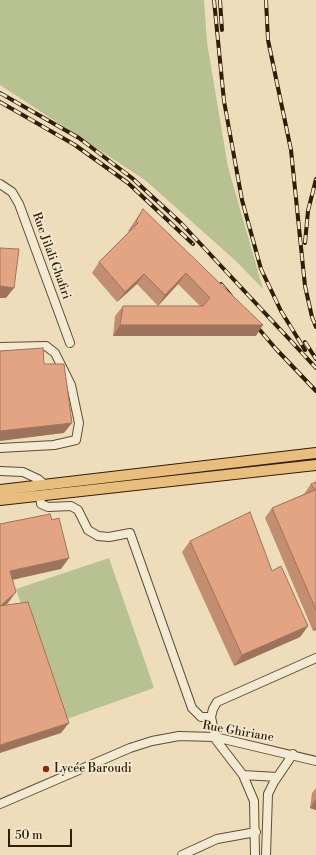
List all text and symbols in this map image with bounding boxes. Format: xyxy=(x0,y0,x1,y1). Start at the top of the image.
street label: Rue Jilali Ghafiri xyxy=(29,211,73,301)
street label: Rue Ghiriane xyxy=(201,719,275,745)
place label: Lycée Baroudi xyxy=(54,762,132,776)
marker: Lycée Baroudi xyxy=(41,764,51,774)
scale bar xyxy=(10,821,74,847)
text: 50 m xyxy=(15,828,43,843)

